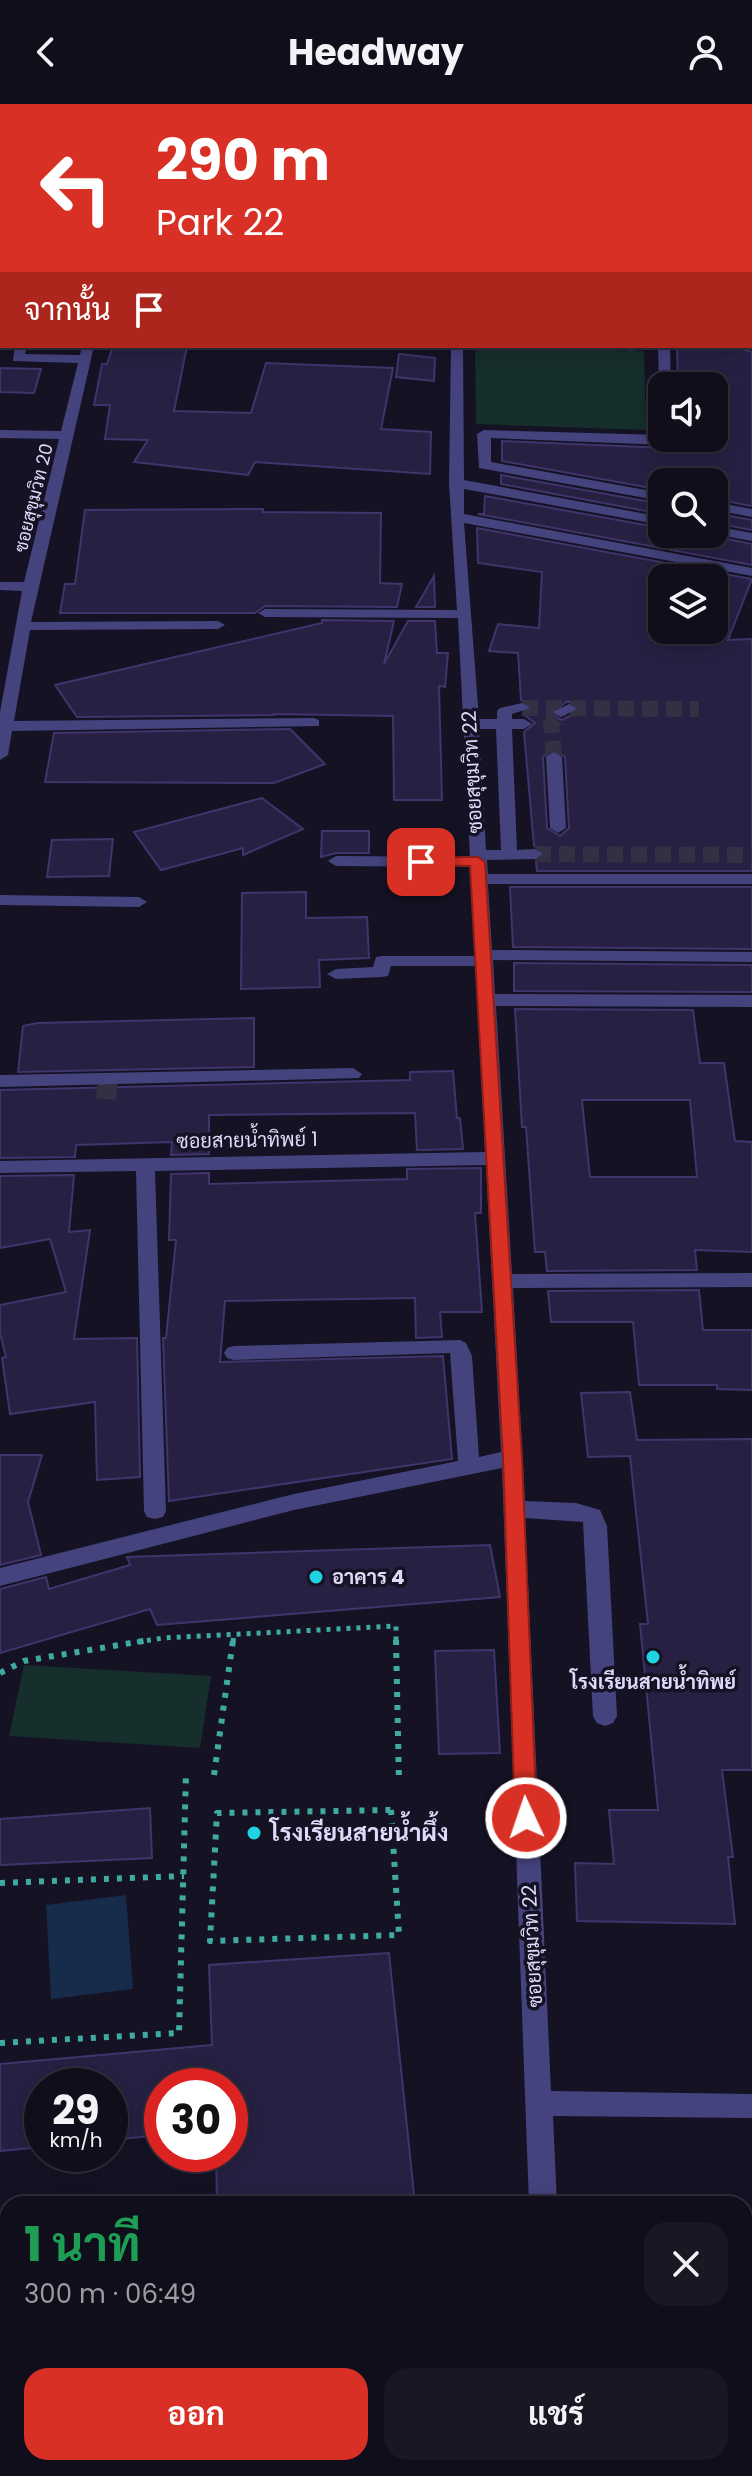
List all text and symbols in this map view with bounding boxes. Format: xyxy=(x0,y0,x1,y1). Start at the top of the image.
text: Headway xyxy=(288,27,464,78)
icon: back xyxy=(24,30,68,74)
icon: person xyxy=(684,30,728,74)
text: 290 m xyxy=(156,121,330,200)
icon: left xyxy=(24,136,128,240)
text: Park 22 xyxy=(156,197,284,248)
text: จากนั้น xyxy=(24,288,111,331)
icon: arrive xyxy=(127,288,171,332)
map controls xyxy=(648,372,728,644)
button: sound xyxy=(648,372,728,452)
street label: ซอยสุขุมวิท 20 xyxy=(8,441,59,555)
button: search xyxy=(648,468,728,548)
button: layers xyxy=(648,564,728,644)
street label: ซอยสุขุมวิท 22 xyxy=(455,710,489,834)
pin xyxy=(387,828,455,896)
icon: arrive xyxy=(399,840,443,884)
street label: ซอยสายน้ำทิพย์ 1 xyxy=(176,1121,318,1155)
place label: อาคาร 4 xyxy=(332,1563,405,1591)
marker: อาคาร 4 xyxy=(307,1568,325,1586)
marker: โรงเรียนสายน้ำทิพย์ xyxy=(644,1648,662,1666)
place label: โรงเรียนสายน้ำทิพย์ xyxy=(569,1664,737,1696)
position arrow xyxy=(484,1776,568,1860)
place label: โรงเรียนสายน้ำผึ้ง xyxy=(268,1811,449,1849)
marker: โรงเรียนสายน้ำผึ้ง xyxy=(245,1824,263,1842)
street label: ซอยสุขุมวิท 22 xyxy=(515,1884,549,2008)
speed limit sign: 30 xyxy=(144,2068,248,2172)
text: 29 xyxy=(52,2082,100,2138)
text: km/h xyxy=(49,2126,103,2154)
text: 1 นาที xyxy=(24,2211,140,2278)
button: close xyxy=(644,2222,728,2306)
text: 300 m · 06:49 xyxy=(24,2276,196,2312)
button: ออก xyxy=(24,2368,368,2460)
button: แชร์ xyxy=(384,2368,728,2460)

